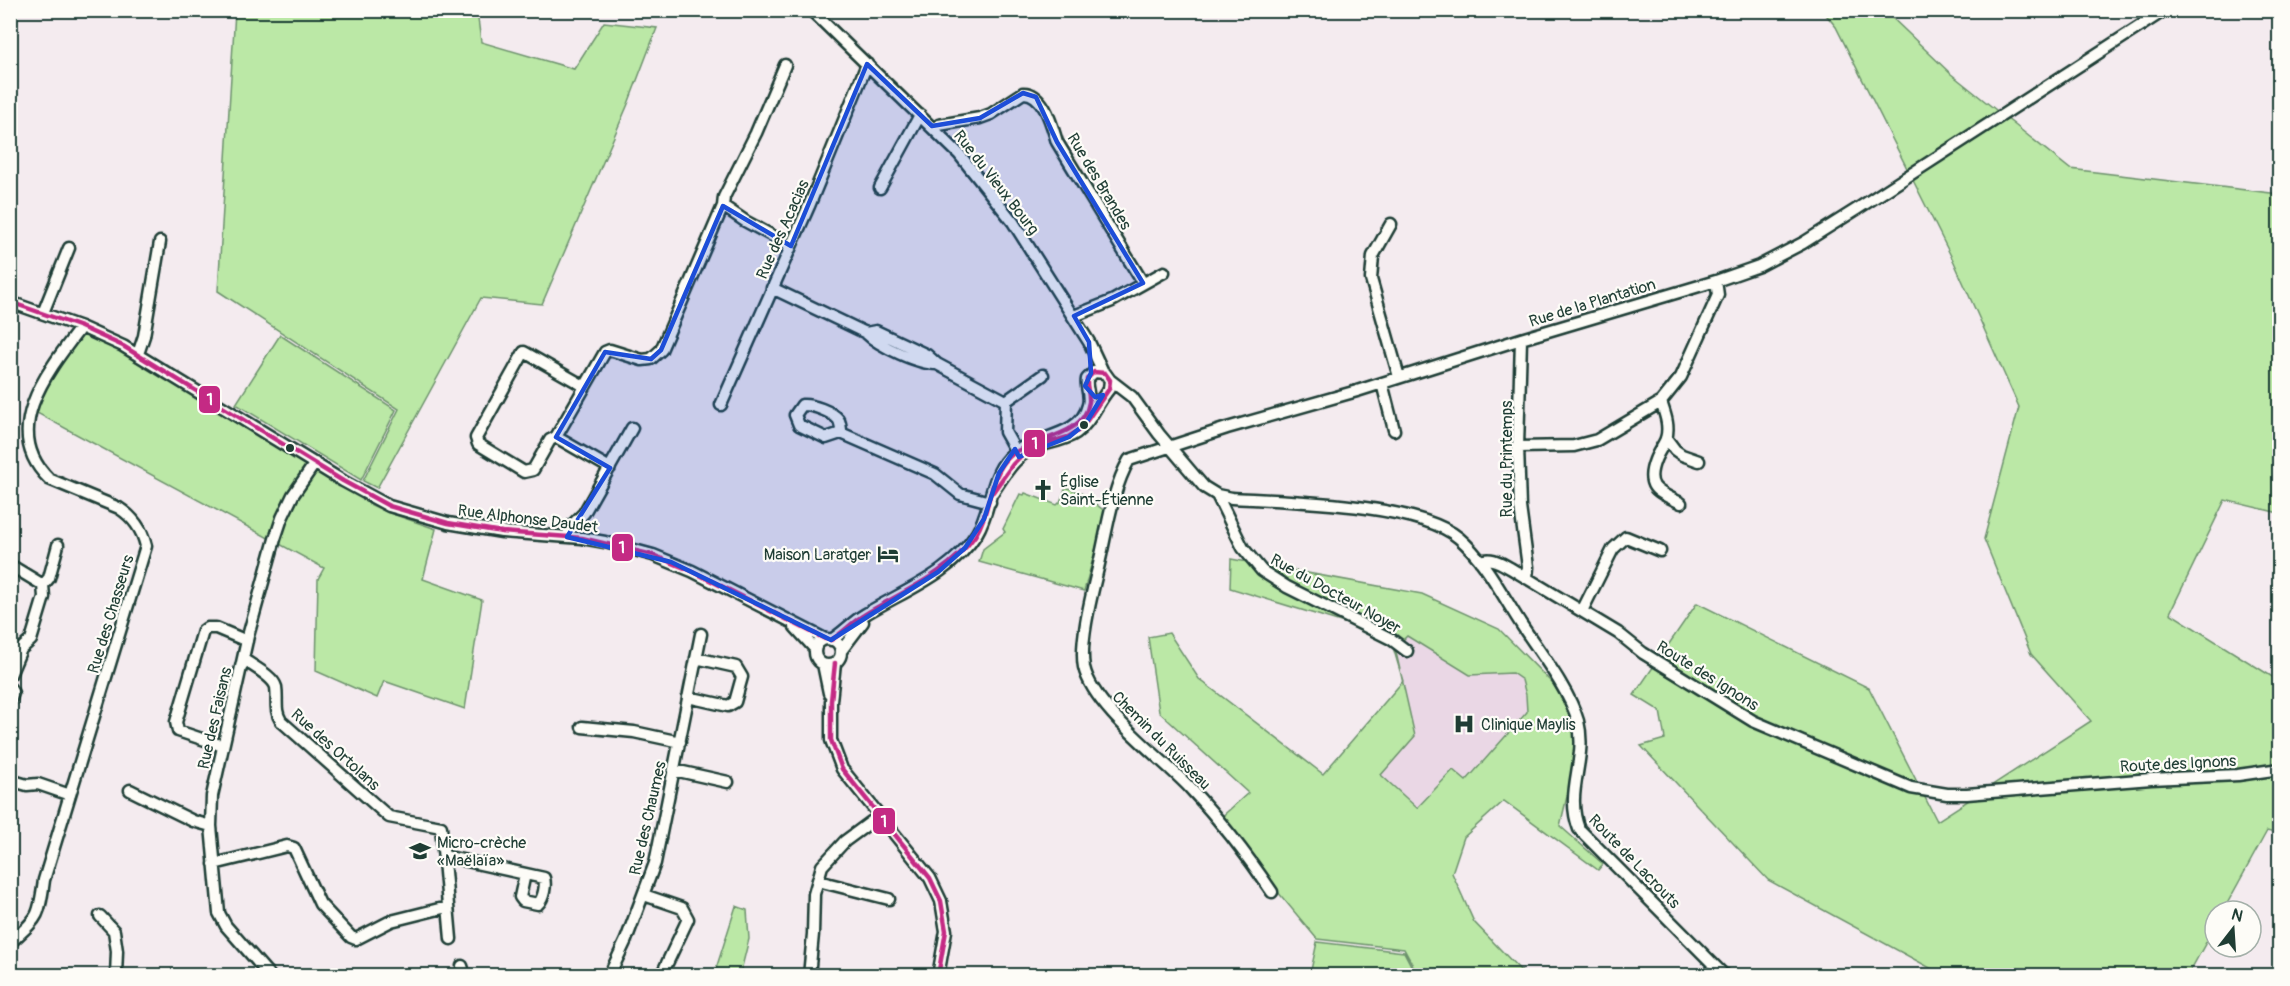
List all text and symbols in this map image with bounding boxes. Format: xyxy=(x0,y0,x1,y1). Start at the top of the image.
street label: Rue du Vieux Bourg xyxy=(949,126,1043,239)
street label: Rue des Brandes xyxy=(1062,130,1136,233)
street label: Rue des Acacias xyxy=(752,177,814,282)
street label: Rue de la Plantation xyxy=(1527,274,1658,332)
line badge: 1 xyxy=(198,385,221,414)
text: 1 xyxy=(207,390,213,410)
street label: Rue du Printemps xyxy=(1497,401,1517,517)
unlabelled marker xyxy=(1078,419,1090,431)
line badge: 1 xyxy=(1023,429,1046,458)
text: 1 xyxy=(1032,434,1038,454)
unlabelled marker xyxy=(284,442,296,454)
place label: Église Saint-Étienne xyxy=(1060,472,1154,510)
church icon: Église Saint-Étienne xyxy=(1031,478,1055,502)
street label: Rue Alphonse Daudet xyxy=(457,500,600,538)
line badge: 1 xyxy=(611,533,634,562)
text: 1 xyxy=(619,538,625,558)
hotel icon: Maison Laratger xyxy=(876,542,900,566)
place label: Maison Laratger xyxy=(764,545,871,565)
street label: Rue du Docteur Noyer xyxy=(1267,550,1404,638)
street label: Rue des Chasseurs xyxy=(83,553,139,676)
street label: Route des Ignons xyxy=(1653,637,1762,715)
street label: Rue des Faisans xyxy=(194,665,236,771)
street label: Chemin du Ruisseau xyxy=(1108,687,1215,794)
street label: Rue des Ortolans xyxy=(287,705,384,795)
hospital icon: Clinique Maylis xyxy=(1452,712,1476,736)
place label: Clinique Maylis xyxy=(1481,715,1576,735)
street label: Route des Ignons xyxy=(2119,751,2237,777)
street label: Rue des Chaumes xyxy=(625,759,671,877)
line badge: 1 xyxy=(872,807,896,835)
street label: Route de Lacrouts xyxy=(1584,810,1684,913)
text: 1 xyxy=(881,812,887,832)
place label: Micro-crèche «Maëlaïa» xyxy=(437,833,526,871)
school or university icon: Micro-crèche «Maëlaïa» xyxy=(408,839,432,863)
north arrow xyxy=(2203,899,2263,959)
text: N xyxy=(2229,904,2245,927)

